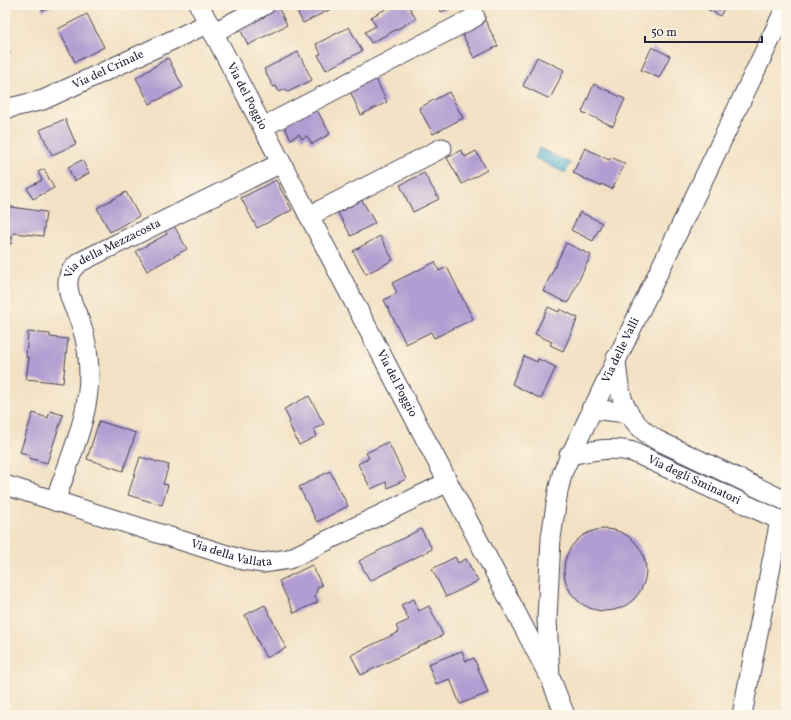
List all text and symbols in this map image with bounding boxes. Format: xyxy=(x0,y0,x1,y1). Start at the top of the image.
scale bar xyxy=(645,18,762,44)
text: 50 m xyxy=(651,25,677,41)
street label: Via del Crinale xyxy=(70,46,147,93)
street label: Via del Poggio xyxy=(223,60,271,133)
street label: Via della Mezzacosta xyxy=(61,215,164,280)
street label: Via delle Valli xyxy=(598,315,644,386)
street label: Via del Poggio xyxy=(372,347,421,420)
street label: Via degli Sminatori xyxy=(645,452,744,509)
street label: Via della Vallata xyxy=(189,536,273,571)

